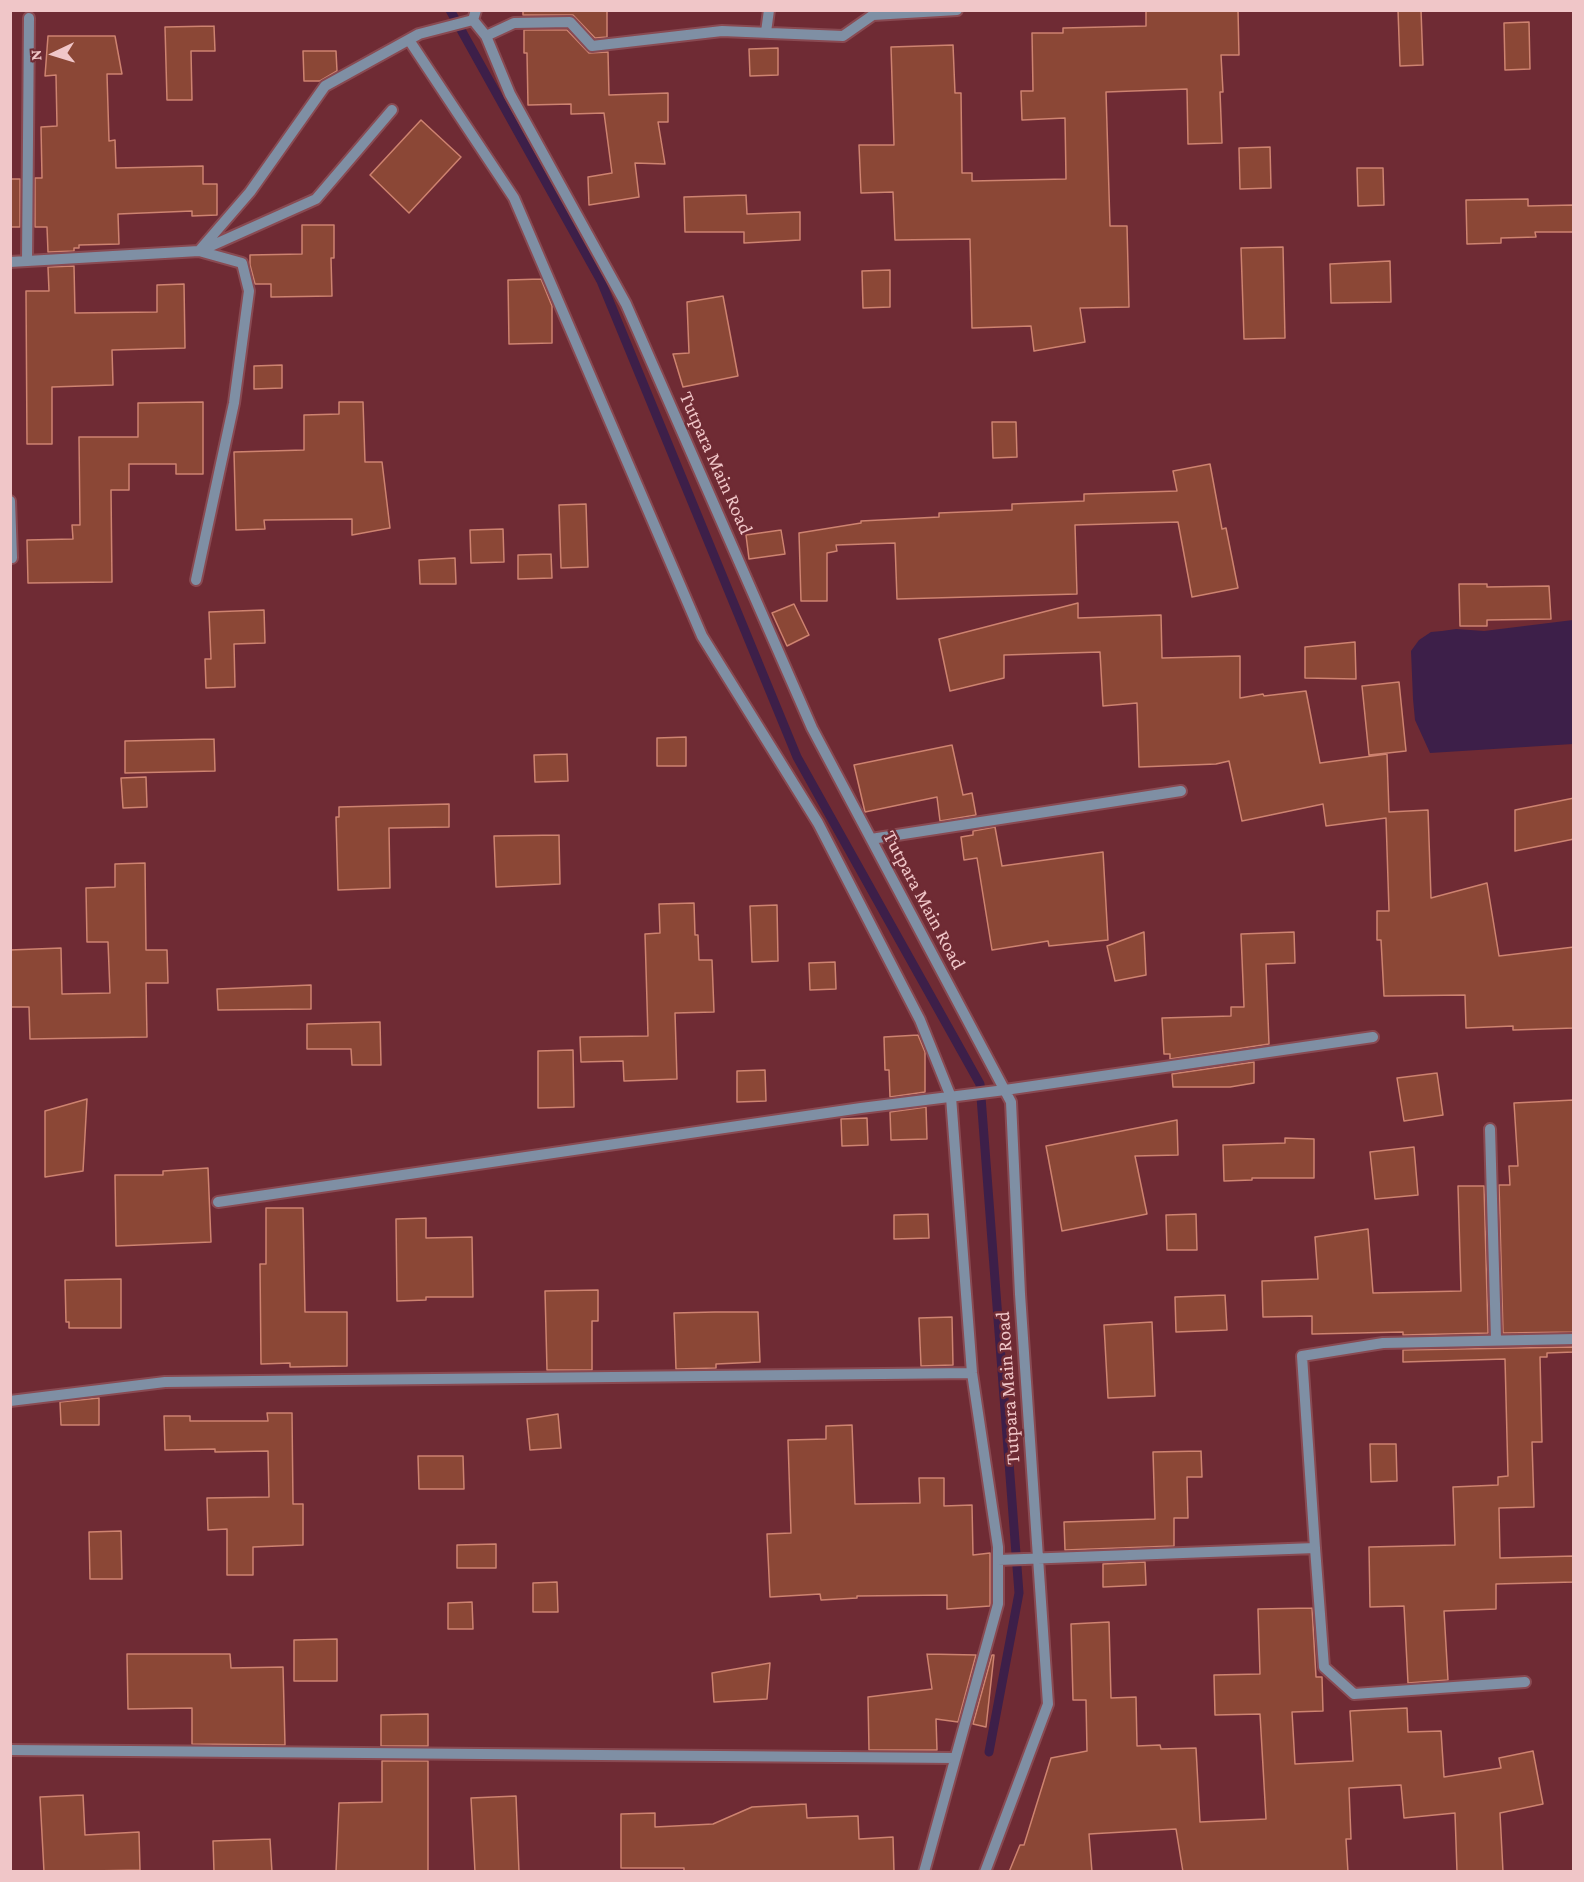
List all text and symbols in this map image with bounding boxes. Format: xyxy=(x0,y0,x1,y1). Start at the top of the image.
north arrow xyxy=(24,24,84,84)
text: N xyxy=(27,49,44,61)
street label: Tutpara Main Road xyxy=(674,388,758,538)
street label: Tutpara Main Road xyxy=(877,827,971,973)
street label: Tutpara Main Road xyxy=(991,1311,1025,1465)

